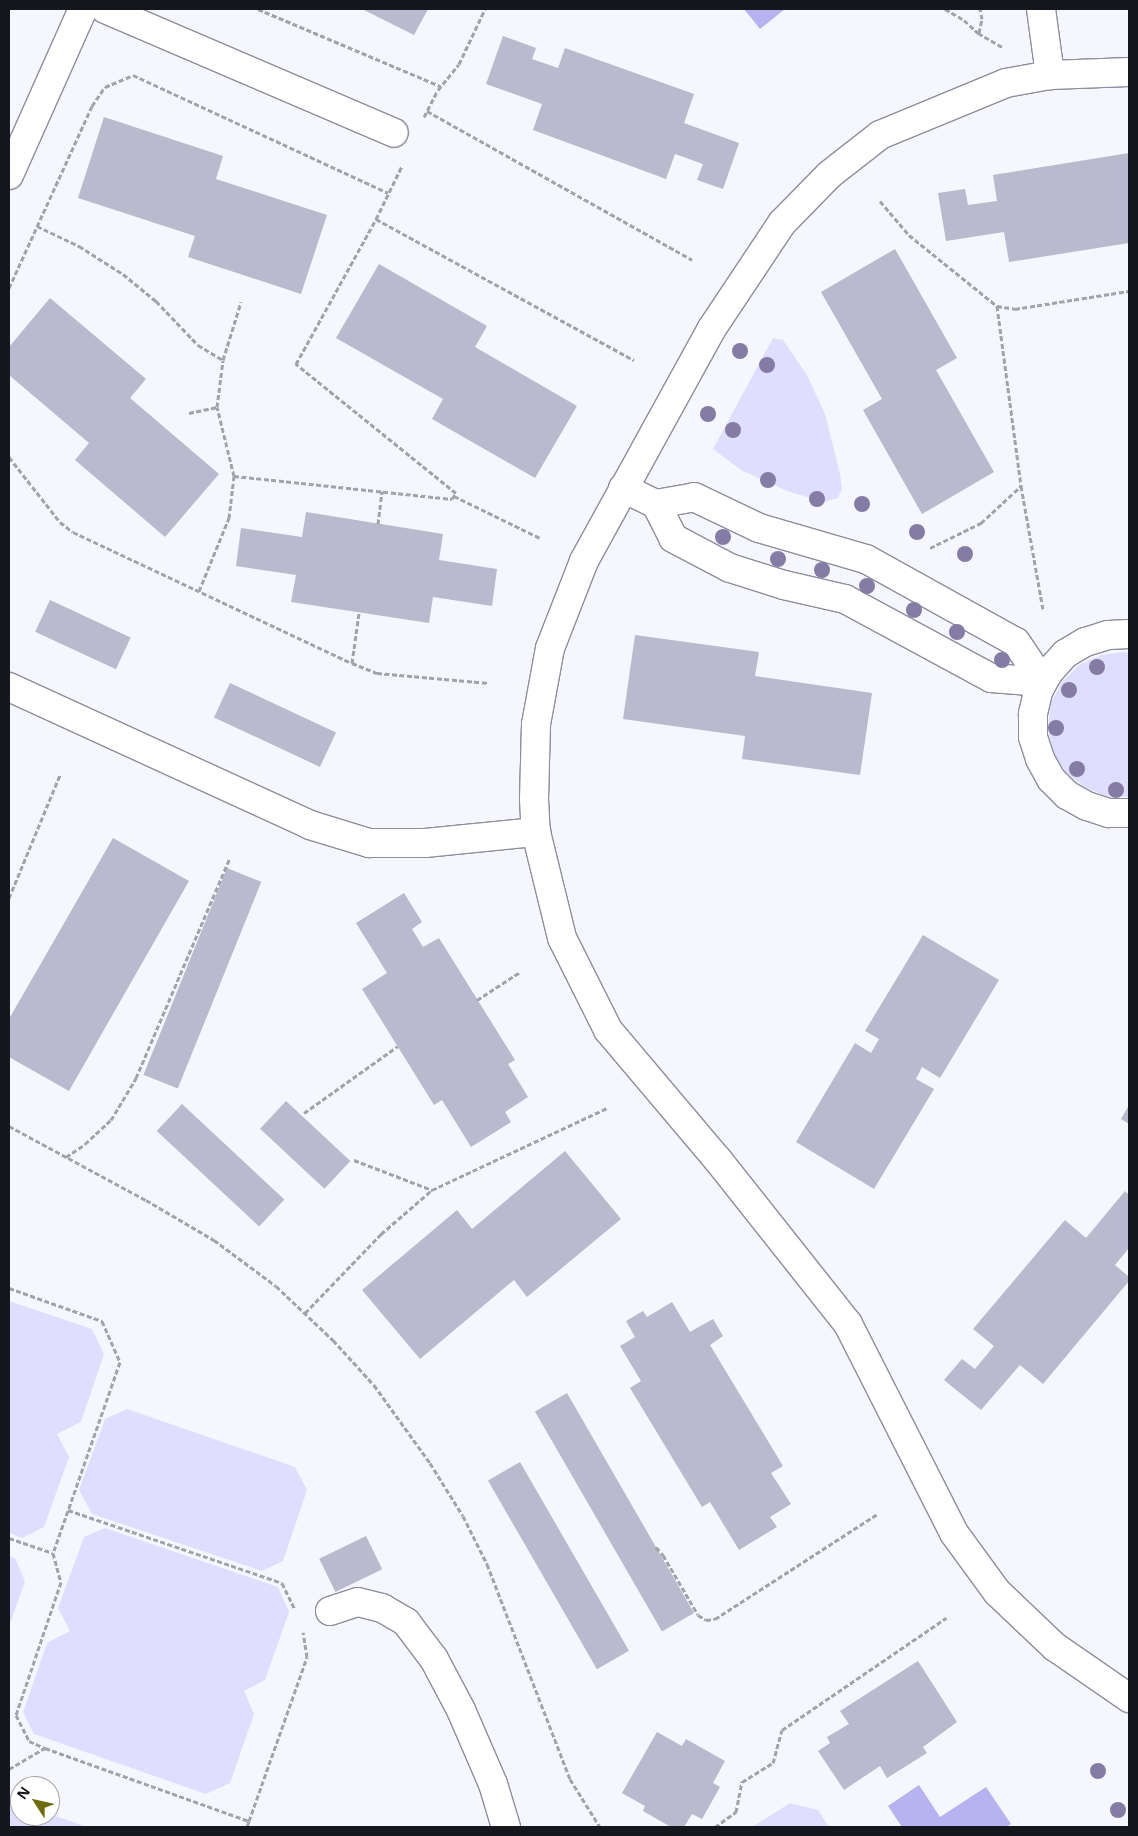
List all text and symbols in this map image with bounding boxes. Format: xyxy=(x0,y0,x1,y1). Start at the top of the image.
north arrow xyxy=(10,1776,60,1826)
text: N xyxy=(12,1783,34,1803)

